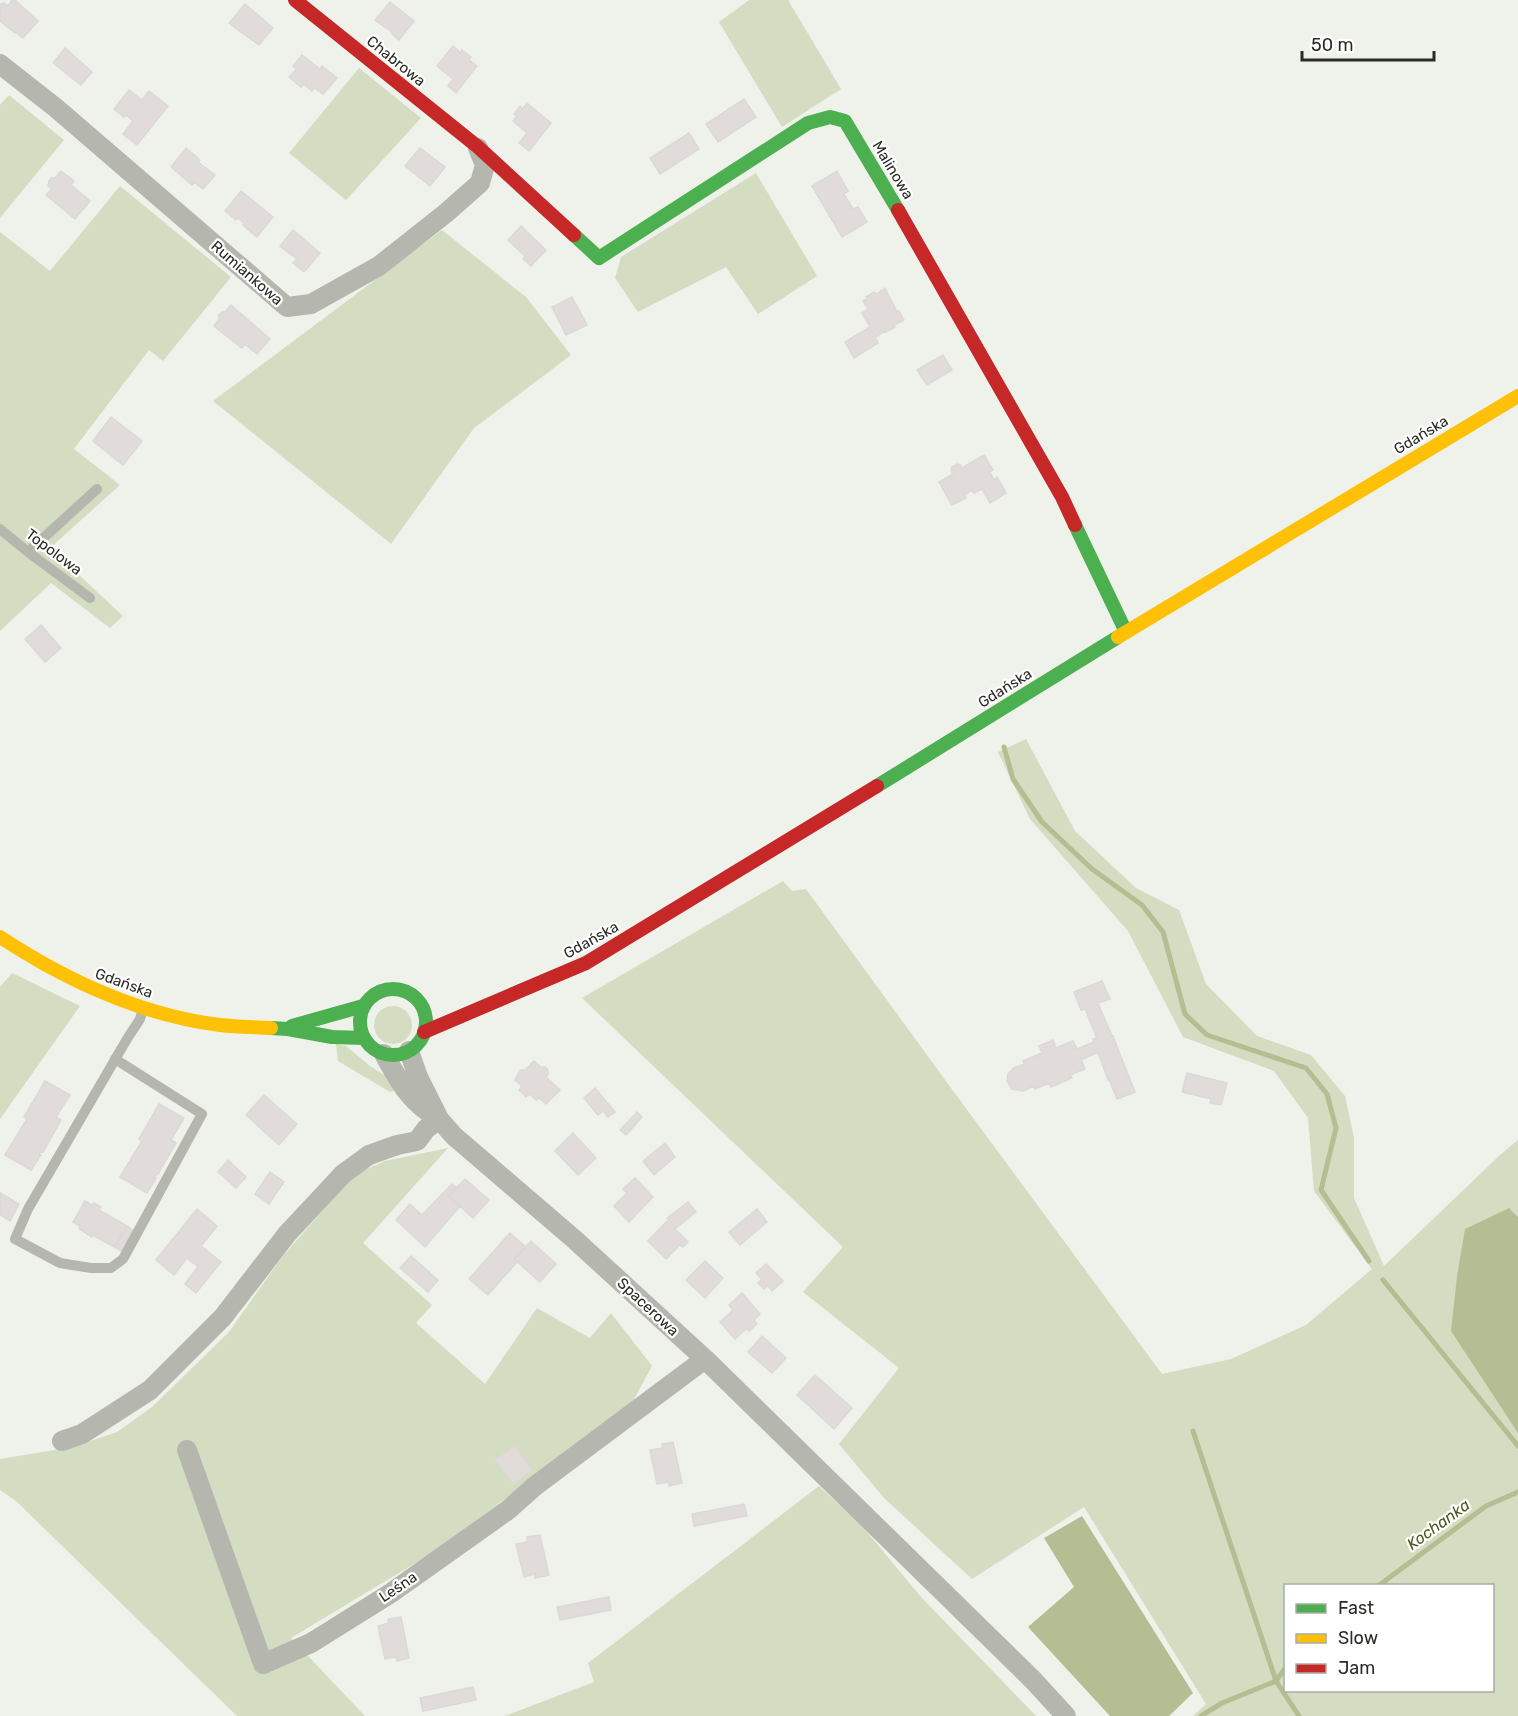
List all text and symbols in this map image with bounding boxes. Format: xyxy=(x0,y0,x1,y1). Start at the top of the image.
scale bar xyxy=(1302,24,1434,62)
street label: Chabrowa xyxy=(363,32,429,90)
text: 50 m xyxy=(1311,34,1354,56)
street label: Malinowa xyxy=(869,137,917,203)
street label: Rumiankowa xyxy=(207,237,287,309)
street label: Gdańska xyxy=(1391,412,1451,458)
street label: Topolowa xyxy=(22,525,86,579)
street label: Gdańska xyxy=(975,664,1035,712)
street label: Gdańska xyxy=(560,918,622,962)
street label: Gdańska xyxy=(93,964,155,1002)
street label: Spacerowa xyxy=(614,1274,682,1340)
water label: Kochanka xyxy=(1403,1495,1474,1554)
street label: Leśna xyxy=(376,1568,420,1606)
legend xyxy=(1284,1584,1494,1692)
text: Fast xyxy=(1338,1597,1374,1619)
text: Slow xyxy=(1338,1627,1378,1649)
text: Jam xyxy=(1338,1657,1375,1679)

